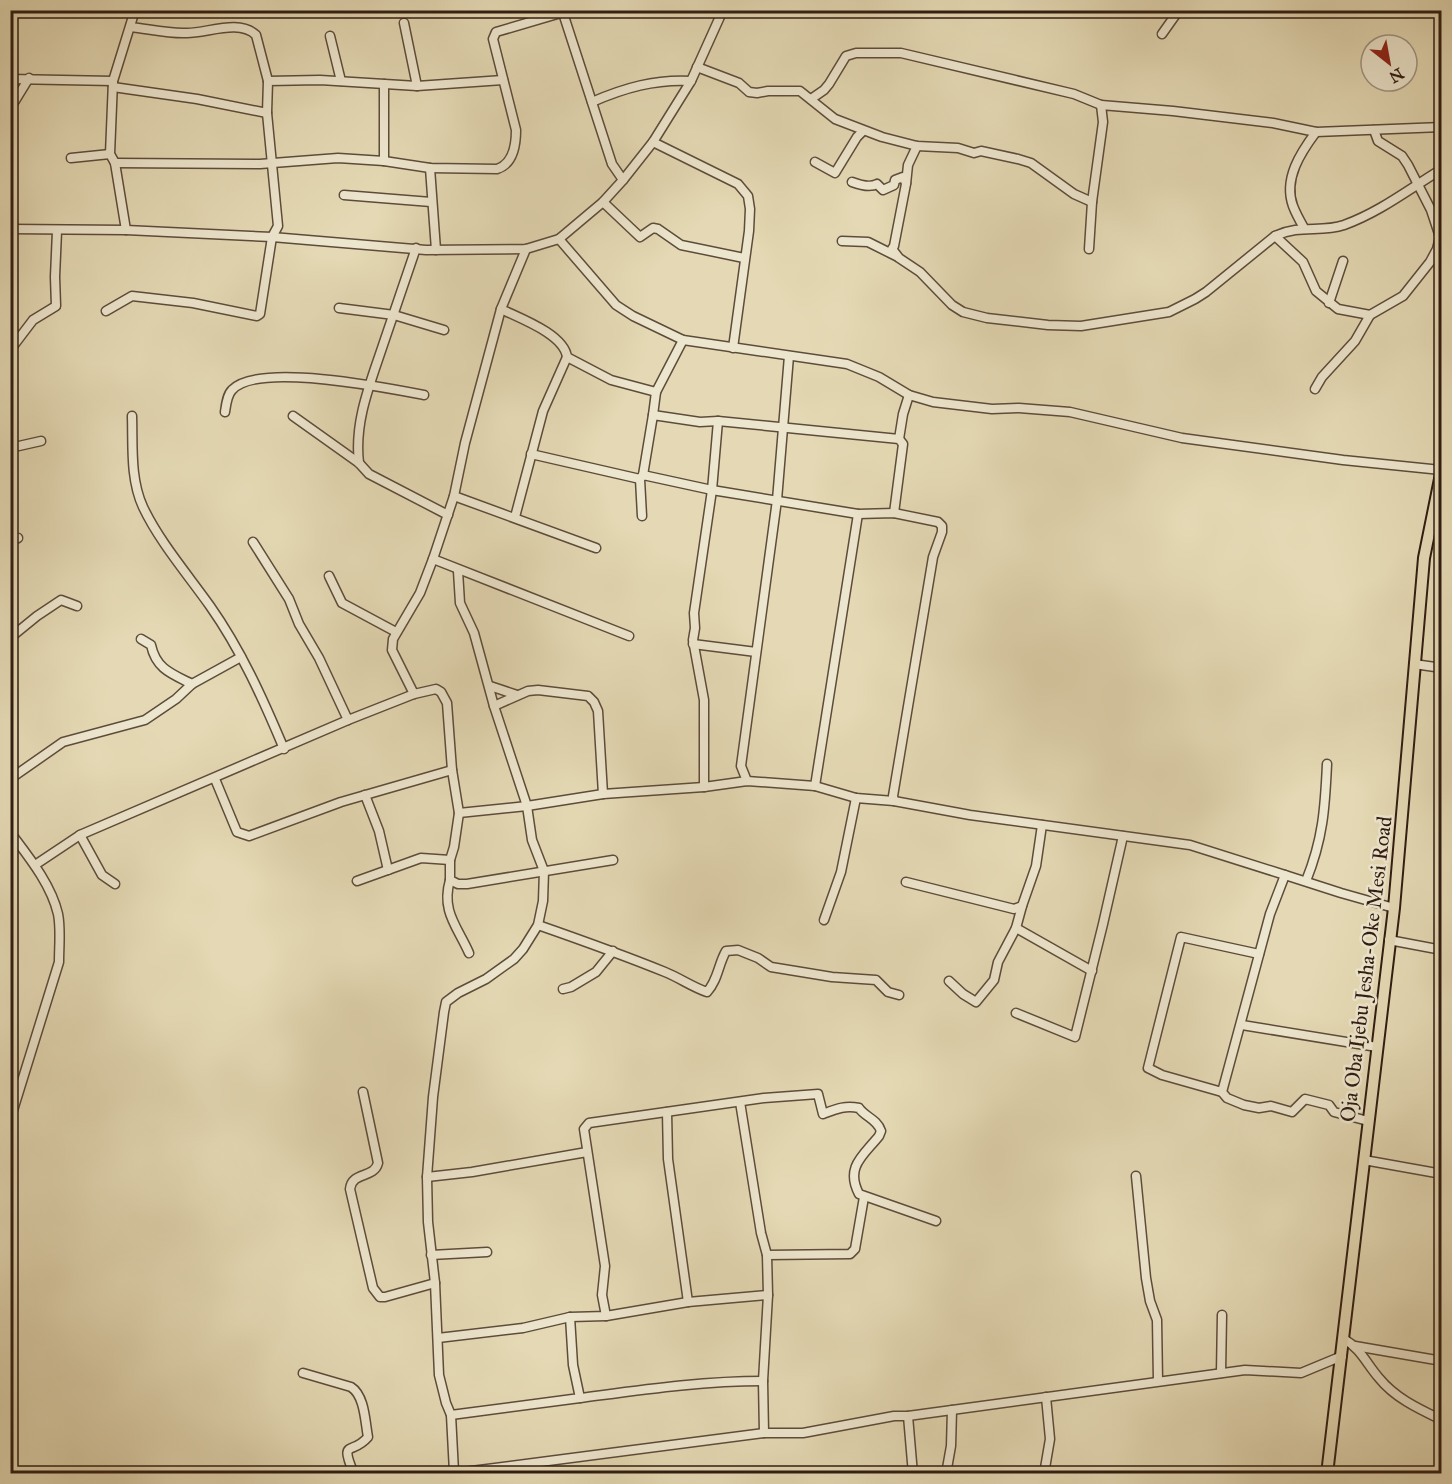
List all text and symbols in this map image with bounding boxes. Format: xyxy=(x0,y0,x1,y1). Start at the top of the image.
north arrow xyxy=(1359,33,1419,93)
text: N xyxy=(1385,64,1407,87)
street label: Oja Oba Ijebu Jesha-Oke Mesi Road xyxy=(1334,814,1398,1123)

